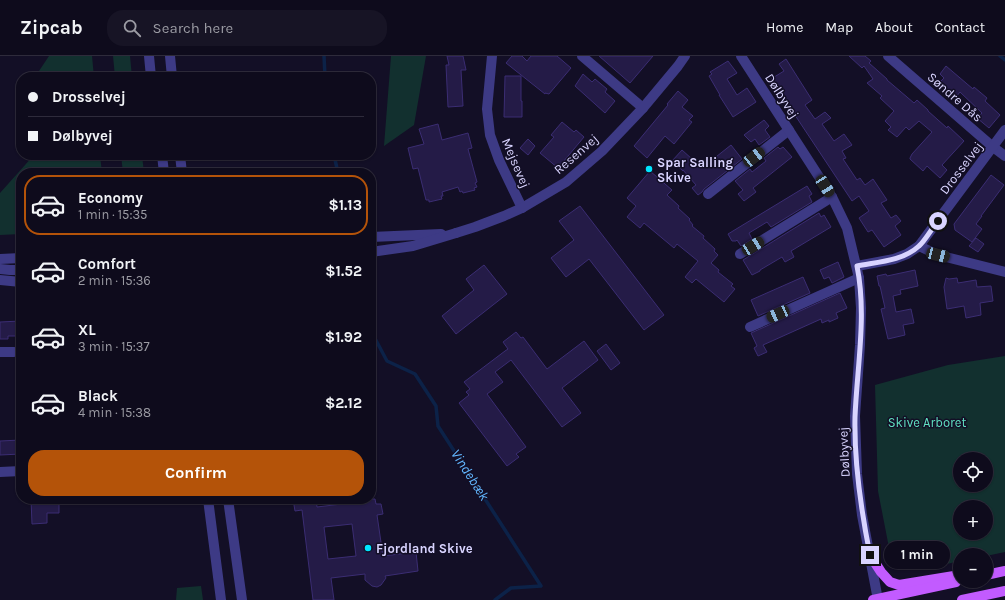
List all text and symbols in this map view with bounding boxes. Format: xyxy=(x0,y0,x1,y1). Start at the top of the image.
search box xyxy=(107,10,387,46)
text: Zipcab xyxy=(20,17,83,39)
icon: search xyxy=(121,17,143,39)
text: Search here xyxy=(153,19,233,37)
text: Home xyxy=(766,19,803,36)
text: Map xyxy=(825,19,853,36)
text: About xyxy=(875,19,913,36)
text: Contact xyxy=(935,19,985,36)
street label: Søndre Dås xyxy=(925,69,986,125)
street label: Dølbyvej xyxy=(762,71,802,121)
text: Drosselvej xyxy=(52,88,126,106)
text: Dølbyvej xyxy=(52,127,113,145)
street label: Resenvej xyxy=(551,131,601,177)
street label: Mejsevej xyxy=(499,136,533,190)
street label: Drosselvej xyxy=(936,139,986,197)
car xyxy=(741,145,767,169)
place label: Spar Salling Skive xyxy=(657,155,733,185)
marker: Spar Salling Skive xyxy=(644,164,654,174)
car xyxy=(813,173,837,199)
icon: car xyxy=(30,187,66,223)
text: Economy xyxy=(78,189,143,207)
text: $1.13 xyxy=(328,196,362,214)
text: 1 min · 15:35 xyxy=(78,207,147,222)
route start xyxy=(929,212,947,230)
car xyxy=(740,235,766,257)
car xyxy=(925,246,951,264)
icon: car xyxy=(30,253,66,289)
text: Comfort xyxy=(78,255,136,273)
text: $1.52 xyxy=(325,262,362,280)
text: 2 min · 15:36 xyxy=(78,273,151,288)
car xyxy=(765,304,791,324)
icon: car xyxy=(30,319,66,355)
text: XL xyxy=(78,321,96,339)
text: $1.92 xyxy=(325,328,362,346)
text: 3 min · 15:37 xyxy=(78,339,150,354)
icon: car xyxy=(30,385,66,421)
text: Black xyxy=(78,387,118,405)
text: $2.12 xyxy=(325,394,362,412)
text: 4 min · 15:38 xyxy=(78,405,151,420)
park label: Skive Arboret xyxy=(888,415,966,430)
street label: Dølbyvej xyxy=(835,426,853,478)
water label: Vindebæk xyxy=(447,446,493,505)
button: Confirm xyxy=(28,450,364,496)
map controls xyxy=(953,452,993,588)
button: locate xyxy=(953,452,993,492)
button: + xyxy=(953,500,993,540)
place label: Fjordland Skive xyxy=(376,541,473,556)
callout: 1 min xyxy=(884,541,950,569)
marker: Fjordland Skive xyxy=(363,543,373,553)
route end xyxy=(861,546,879,564)
text: 1 min xyxy=(901,547,933,562)
button: − xyxy=(953,548,993,588)

